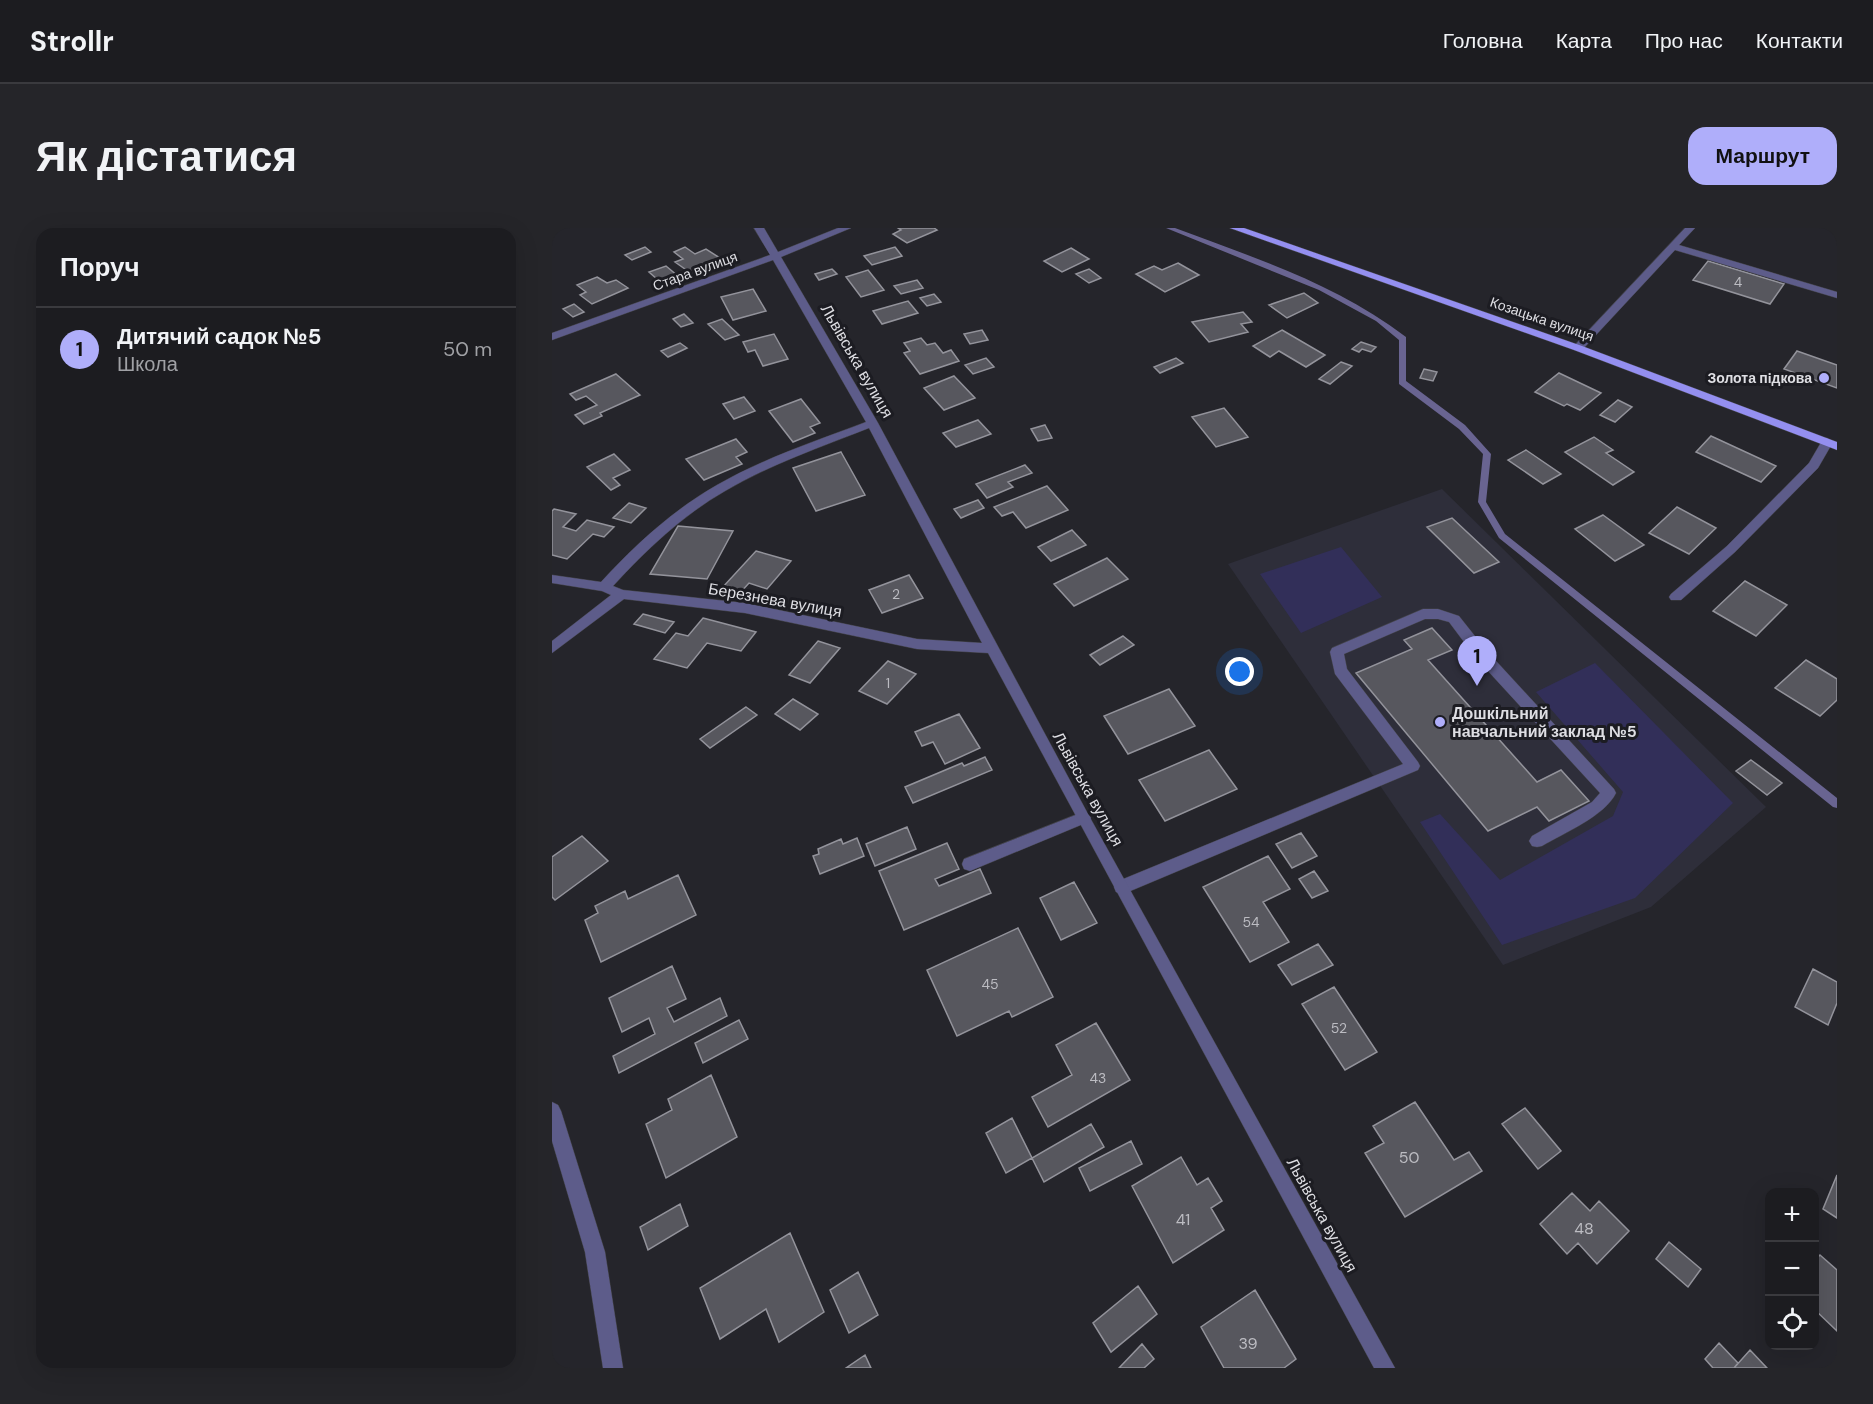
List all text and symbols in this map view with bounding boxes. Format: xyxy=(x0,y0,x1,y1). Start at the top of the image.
text: Strollr xyxy=(30,23,114,60)
text: Головна xyxy=(1443,27,1523,55)
text: Карта xyxy=(1556,27,1612,55)
text: Про нас xyxy=(1645,27,1723,55)
text: Контакти xyxy=(1756,27,1843,55)
button: Маршрут xyxy=(1688,127,1837,185)
text: Як дістатися xyxy=(36,129,297,184)
street label: Стара вулиця xyxy=(650,247,740,295)
text: Поруч xyxy=(60,250,140,284)
house number: 4 xyxy=(1734,273,1743,291)
street label: Козацька вулиця xyxy=(1488,293,1596,345)
street label: Львівська вулиця xyxy=(816,300,898,422)
text: Дитячий садок №5 xyxy=(117,322,321,351)
text: 1 xyxy=(76,336,83,362)
text: 50 m xyxy=(443,336,492,362)
text: Школа xyxy=(117,351,178,377)
place label: Золота пiдкова xyxy=(1707,369,1812,387)
marker: Золота пiдкова xyxy=(1817,371,1831,385)
street label: Березнева вулиця xyxy=(707,578,843,622)
house number: 2 xyxy=(892,585,900,603)
pin: 1 xyxy=(1458,636,1496,686)
your location xyxy=(1225,657,1254,686)
house number: 1 xyxy=(886,674,890,692)
place label: Дошкільний навчальний заклад №5 xyxy=(1452,703,1637,742)
marker: Дошкільний навчальний заклад №5 xyxy=(1433,715,1447,729)
street label: Львівська вулиця xyxy=(1048,728,1128,850)
house number: 54 xyxy=(1242,913,1260,931)
house number: 45 xyxy=(981,975,999,993)
house number: 52 xyxy=(1331,1019,1347,1037)
house number: 43 xyxy=(1090,1069,1106,1087)
house number: 50 xyxy=(1399,1147,1419,1168)
street label: Львівська вулиця xyxy=(1282,1154,1362,1276)
map controls xyxy=(1765,1188,1819,1350)
button: + xyxy=(1765,1188,1819,1242)
house number: 41 xyxy=(1176,1209,1190,1230)
house number: 48 xyxy=(1574,1218,1594,1239)
button: − xyxy=(1765,1242,1819,1296)
button: locate xyxy=(1765,1296,1819,1350)
house number: 39 xyxy=(1238,1333,1258,1354)

